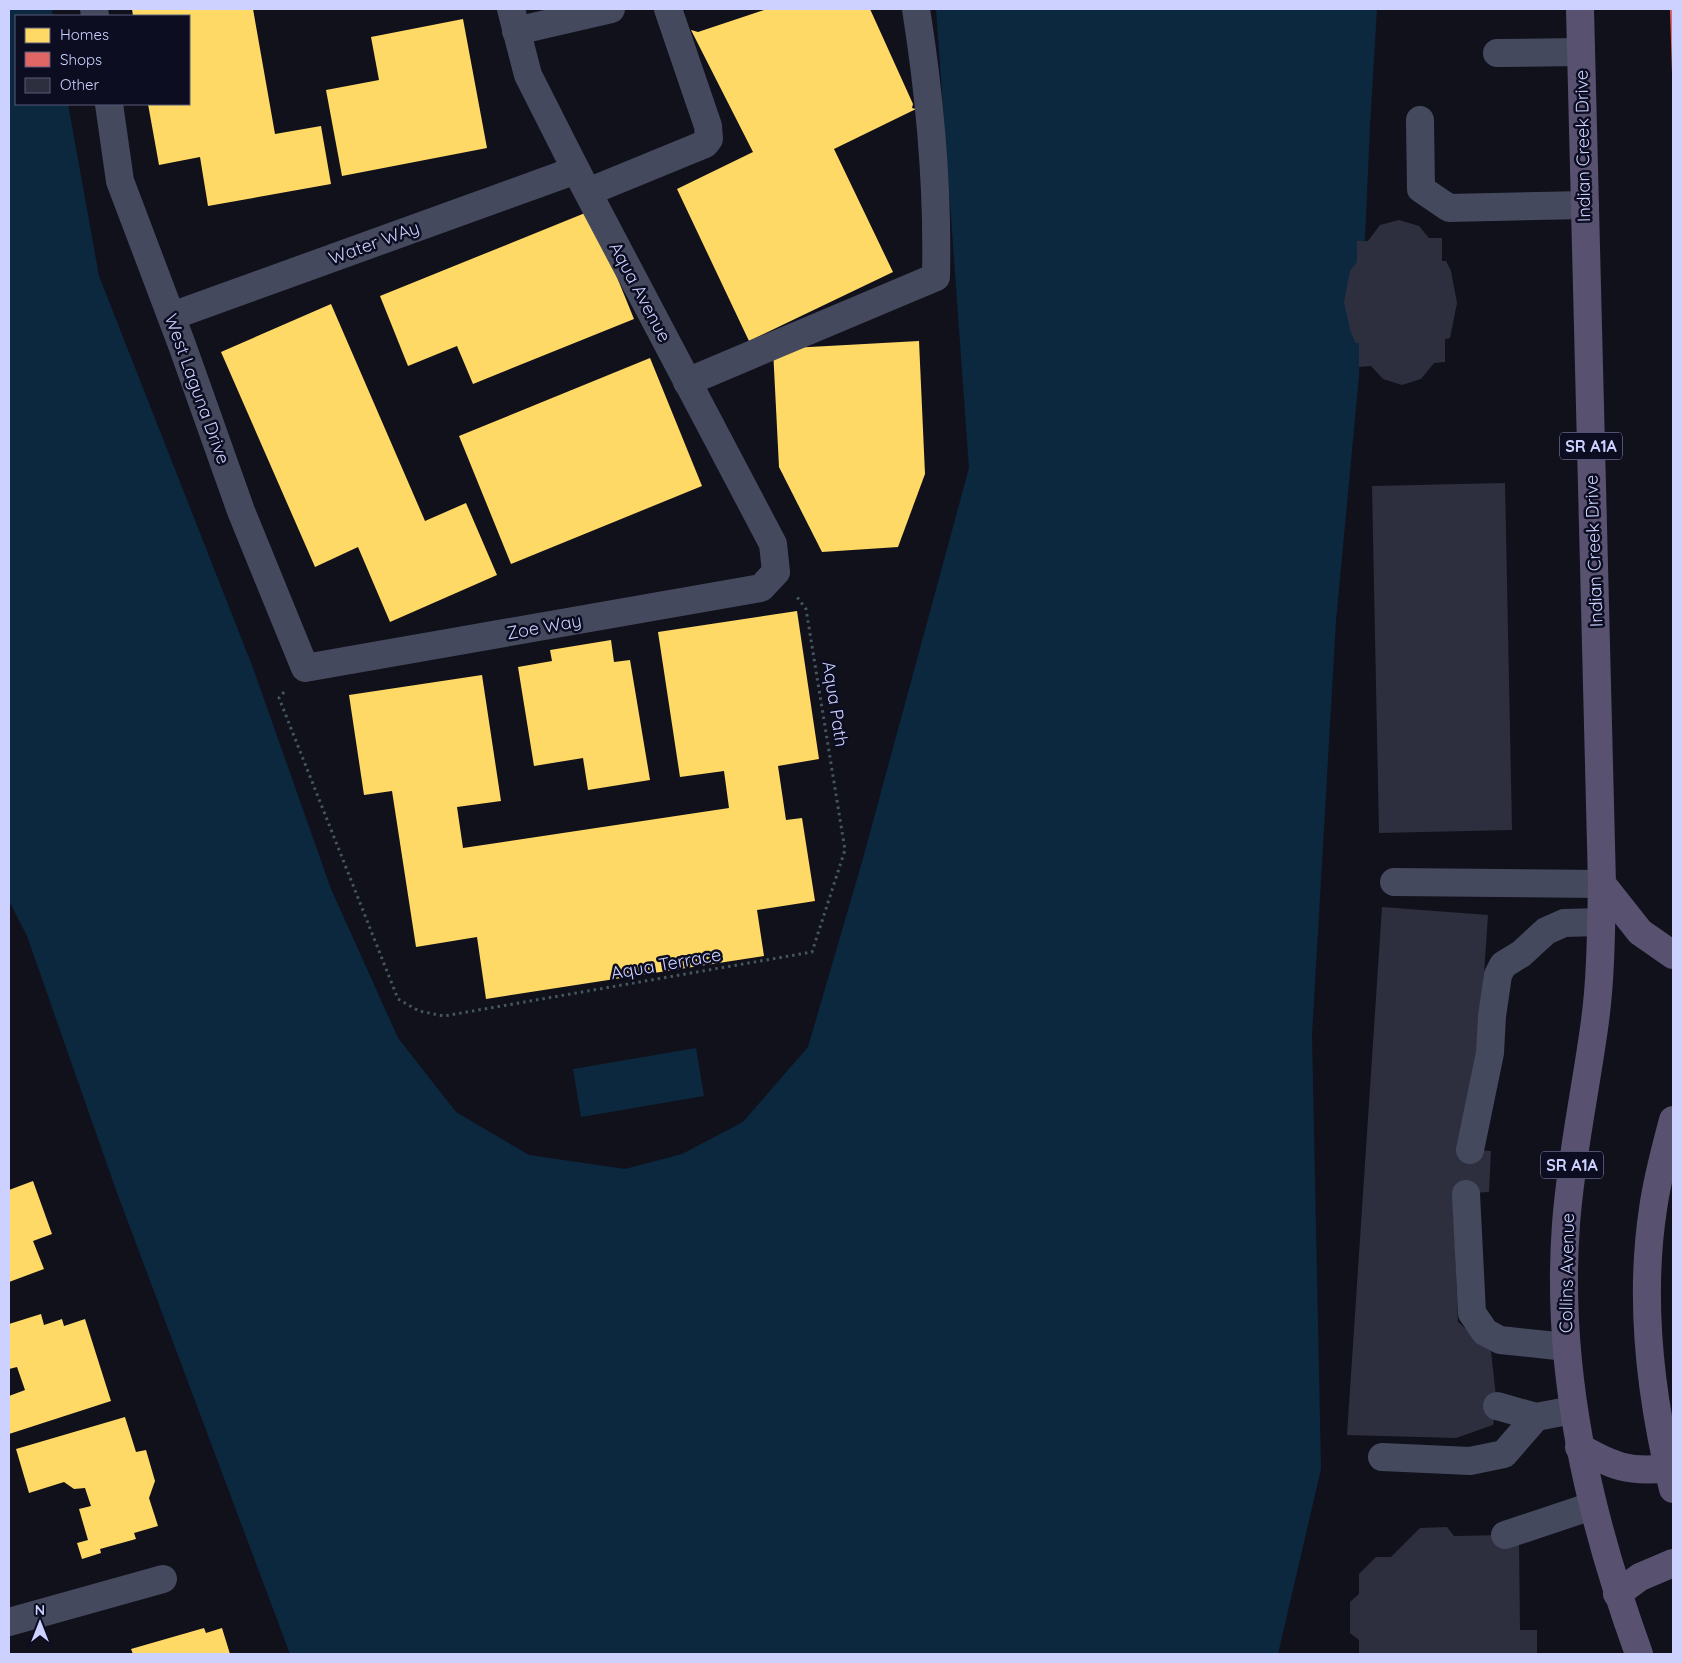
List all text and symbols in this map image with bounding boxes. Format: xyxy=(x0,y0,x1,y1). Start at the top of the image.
legend xyxy=(15,15,190,105)
text: Homes xyxy=(60,25,109,44)
text: Shops xyxy=(60,50,102,69)
street label: Indian Creek Drive xyxy=(1570,70,1595,222)
text: Other xyxy=(60,75,100,94)
street label: Water WAy xyxy=(325,216,422,270)
street label: Aqua Avenue xyxy=(604,238,676,346)
street label: West Laguna Drive xyxy=(160,311,235,467)
road number: SR A1A xyxy=(1560,432,1622,460)
street label: Indian Creek Drive xyxy=(1579,474,1608,628)
street label: Zoe Way xyxy=(505,609,583,644)
street label: Aqua Path xyxy=(817,659,854,748)
street label: Aqua Terrace xyxy=(609,942,723,985)
road number: SR A1A xyxy=(1541,1152,1603,1178)
street label: Collins Avenue xyxy=(1554,1213,1579,1333)
north arrow xyxy=(15,1598,65,1648)
text: N xyxy=(35,1601,45,1619)

